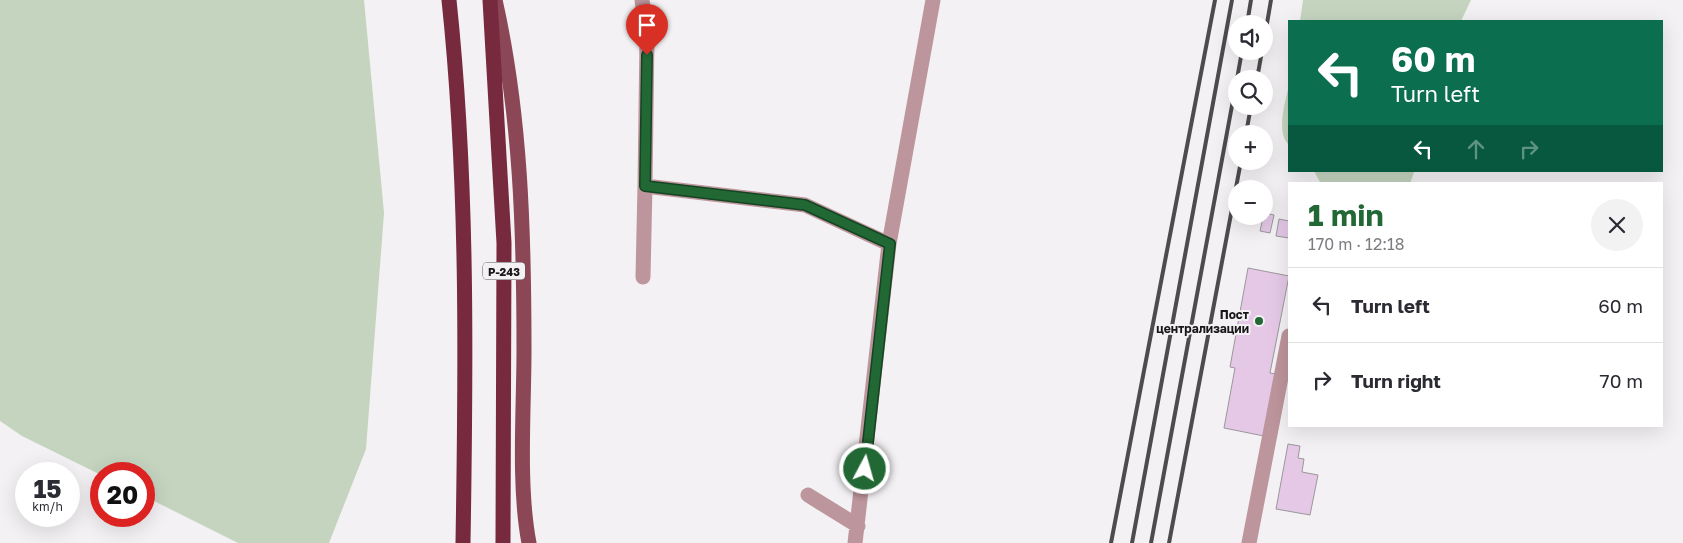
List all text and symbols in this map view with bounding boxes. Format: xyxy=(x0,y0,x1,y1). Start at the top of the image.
pin xyxy=(626,4,668,55)
icon: arrive xyxy=(633,11,661,39)
map controls xyxy=(1228,15,1273,225)
button: sound xyxy=(1228,15,1273,60)
text: 60 m xyxy=(1391,38,1475,80)
icon: left xyxy=(1308,40,1373,105)
button: search xyxy=(1228,70,1273,115)
text: Turn left xyxy=(1391,80,1480,107)
button: + xyxy=(1228,125,1273,170)
icon: left xyxy=(1409,135,1437,163)
icon: ahead xyxy=(1462,135,1490,163)
icon: right xyxy=(1515,135,1543,163)
button: − xyxy=(1228,180,1273,225)
text: 1 min xyxy=(1308,197,1384,233)
button: close xyxy=(1591,199,1643,251)
text: 170 m · 12:18 xyxy=(1308,234,1404,254)
road number: Р-243 xyxy=(483,262,525,280)
icon: left xyxy=(1308,291,1336,319)
text: Turn left xyxy=(1351,294,1430,317)
text: 60 m xyxy=(1598,294,1643,317)
place label: Пост централизации xyxy=(1156,307,1249,336)
marker: Пост централизации xyxy=(1253,315,1265,327)
icon: right xyxy=(1308,366,1336,394)
text: Turn right xyxy=(1351,369,1441,392)
text: 70 m xyxy=(1600,369,1643,392)
position arrow xyxy=(838,442,890,494)
speed limit sign: 20 xyxy=(90,462,155,527)
text: 15 xyxy=(33,473,62,504)
text: km/h xyxy=(32,499,63,514)

